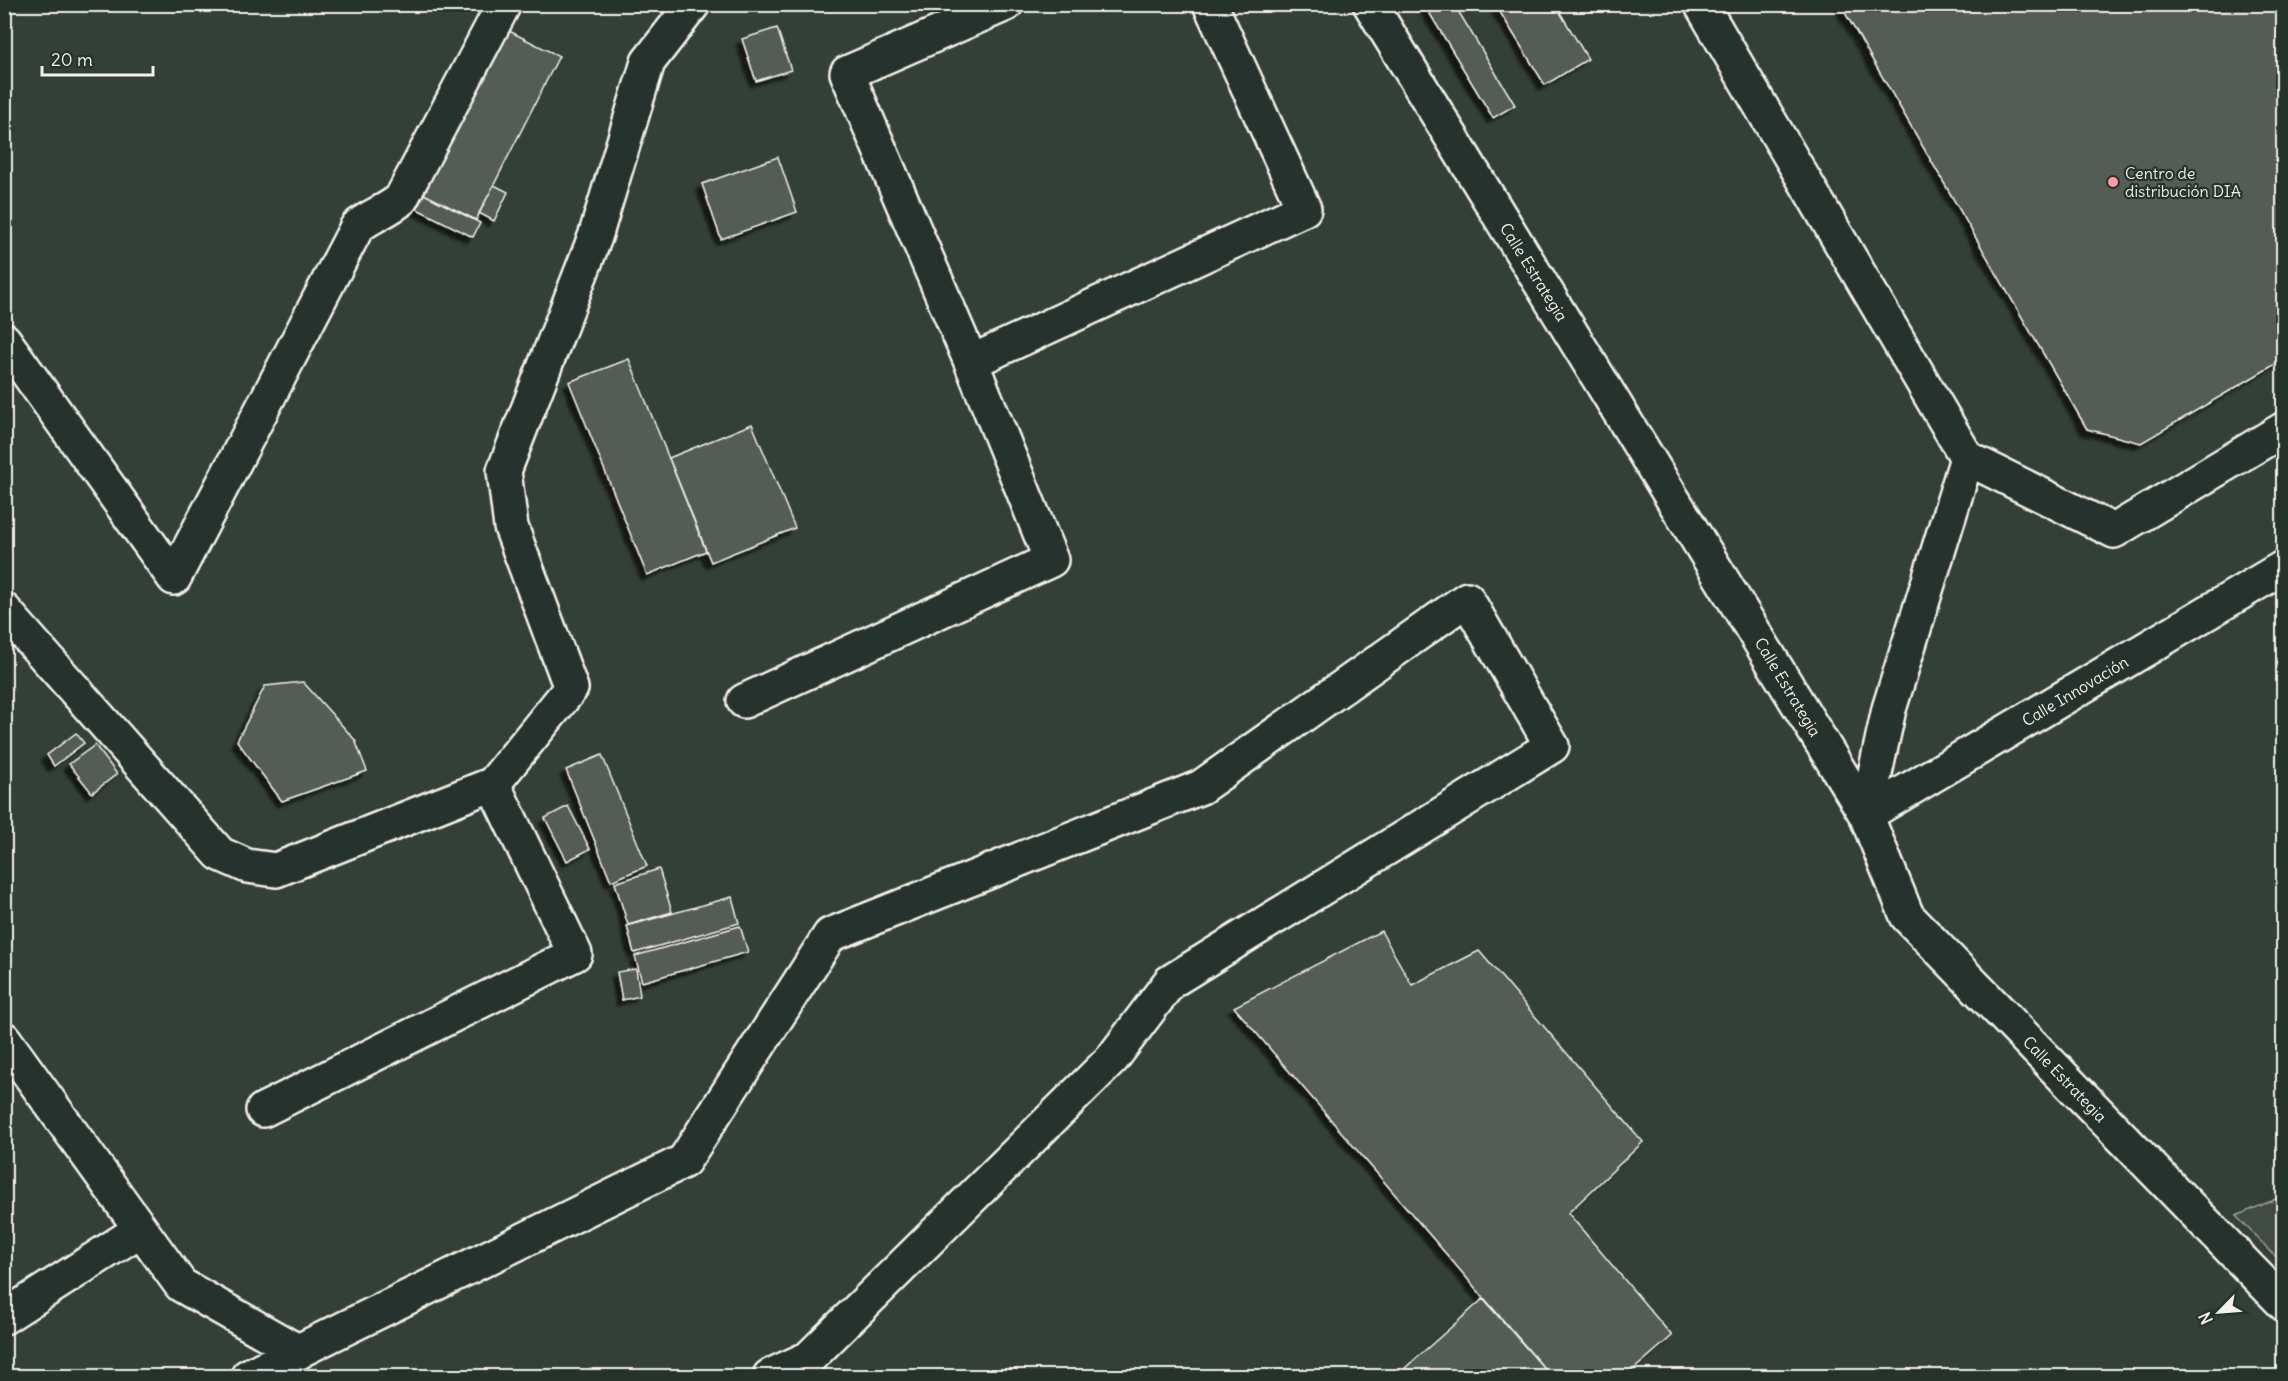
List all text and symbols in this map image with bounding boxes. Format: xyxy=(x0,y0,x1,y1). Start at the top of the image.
scale bar xyxy=(42,39,153,77)
text: 20 m xyxy=(51,48,93,71)
place label: Centro de distribución DIA xyxy=(2125,163,2241,201)
marker: Centro de distribución DIA xyxy=(2106,175,2120,189)
street label: Calle Estrategia xyxy=(1496,219,1572,325)
street label: Calle Estrategia xyxy=(1751,634,1825,740)
street label: Calle Innovación xyxy=(2018,651,2132,731)
street label: Calle Estrategia xyxy=(2019,1032,2111,1126)
north arrow xyxy=(2189,1282,2249,1342)
text: N xyxy=(2194,1309,2217,1328)

